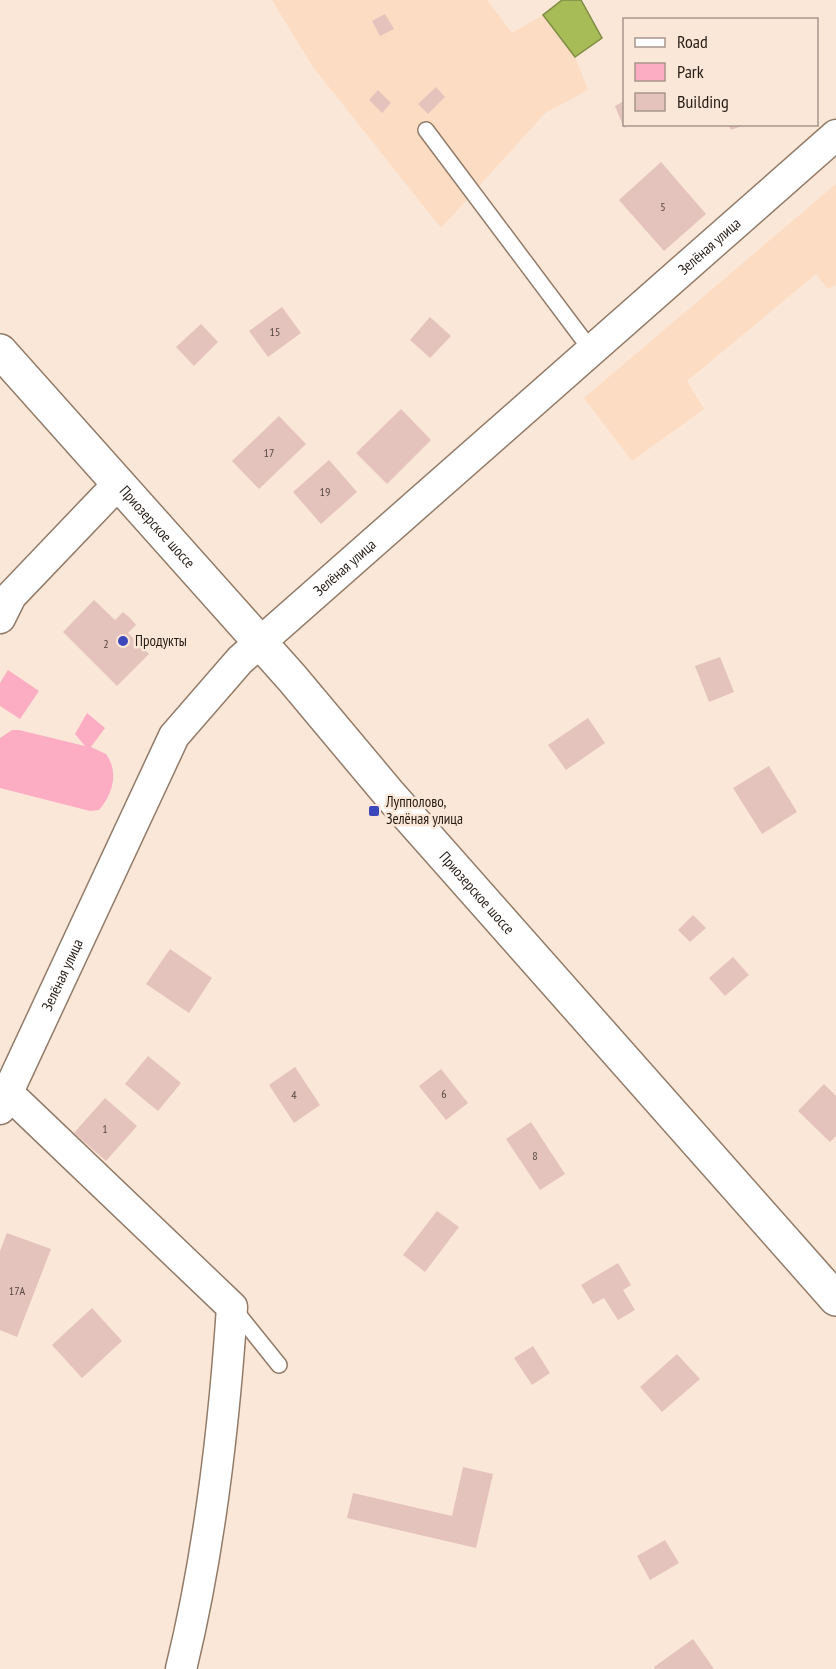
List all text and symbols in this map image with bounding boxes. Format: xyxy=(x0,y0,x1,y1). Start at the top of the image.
legend xyxy=(623,18,818,126)
text: Road xyxy=(677,30,708,53)
text: Park xyxy=(677,60,704,83)
text: Building xyxy=(677,90,729,113)
house number: 5 xyxy=(660,199,666,214)
street label: Зелёная улица xyxy=(674,213,744,279)
house number: 15 xyxy=(270,324,280,339)
house number: 17 xyxy=(264,445,274,460)
street label: Приозерское шоссе xyxy=(116,482,199,572)
house number: 19 xyxy=(320,484,330,499)
street label: Зелёная улица xyxy=(309,535,380,600)
place label: Продукты xyxy=(135,631,187,650)
marker: Продукты xyxy=(116,634,130,648)
house number: 2 xyxy=(103,636,109,651)
place label: Лупполово, Зелёная улица xyxy=(385,792,463,828)
marker: Лупполово, Зелёная улица xyxy=(367,804,381,818)
street label: Приозерское шоссе xyxy=(436,847,519,938)
street label: Зелёная улица xyxy=(37,936,87,1014)
house number: 6 xyxy=(441,1086,447,1101)
house number: 4 xyxy=(291,1087,297,1102)
house number: 1 xyxy=(102,1121,108,1136)
house number: 8 xyxy=(532,1148,538,1163)
house number: 17А xyxy=(9,1283,26,1298)

